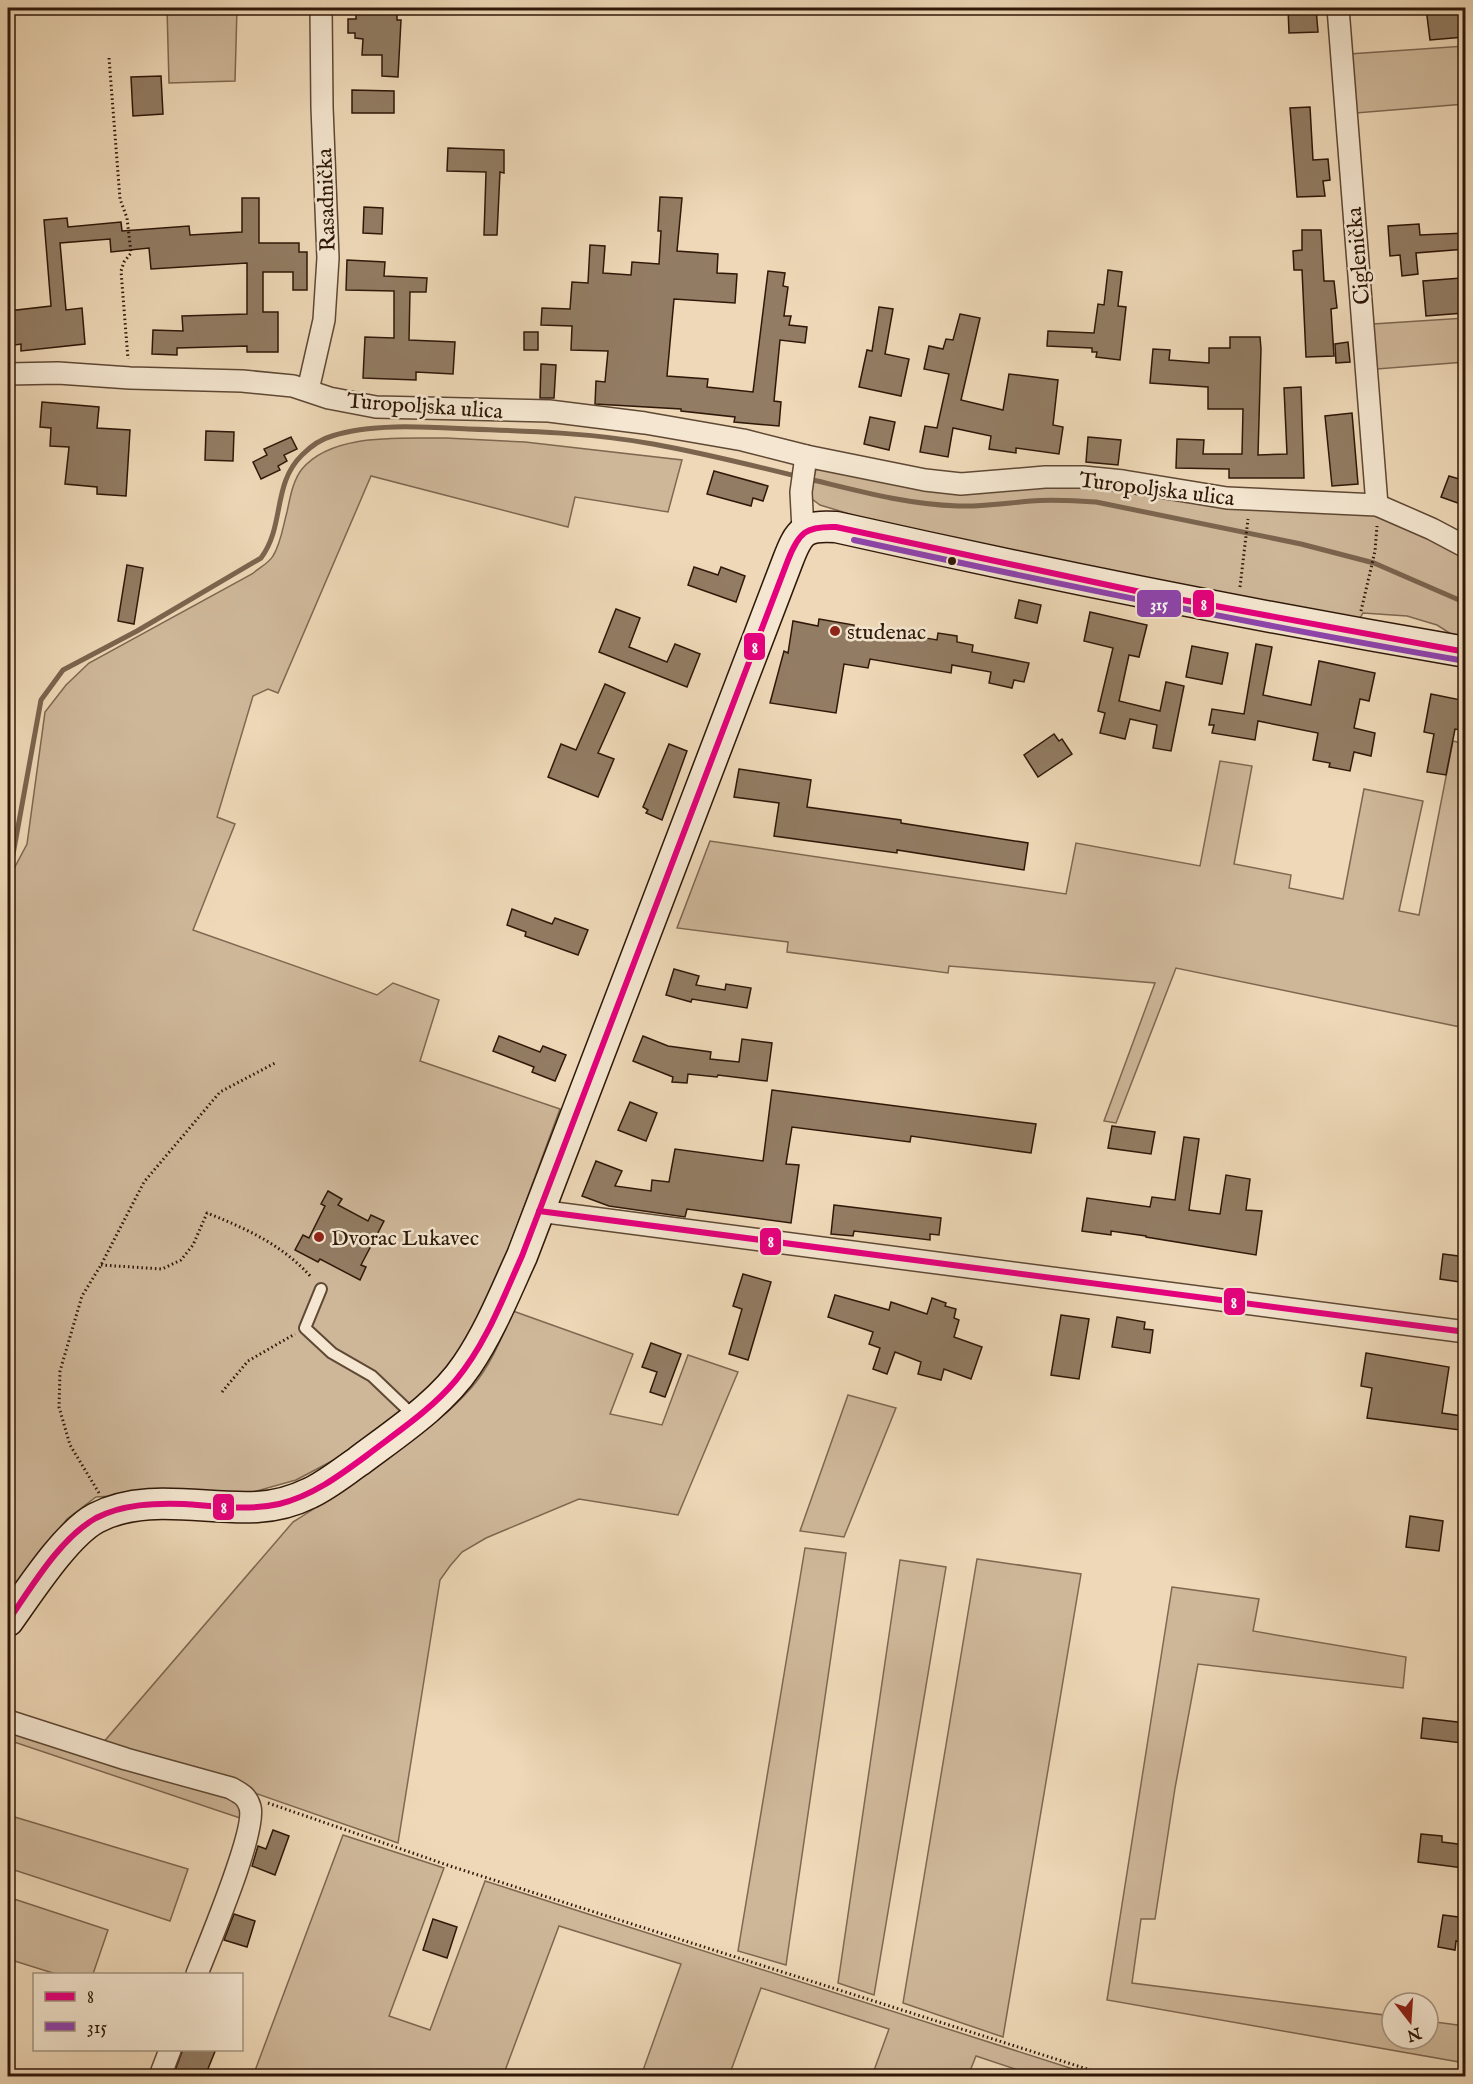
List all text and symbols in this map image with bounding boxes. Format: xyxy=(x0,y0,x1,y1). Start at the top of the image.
street label: Rasadnička xyxy=(311,147,343,252)
street label: Ciglenička xyxy=(1341,205,1377,306)
street label: Turopoljska ulica xyxy=(346,388,504,426)
street label: Turopoljska ulica xyxy=(1077,467,1237,513)
unlabelled marker xyxy=(946,555,958,567)
line badge: 315 xyxy=(1136,589,1182,618)
line badge: 8 xyxy=(1192,589,1215,618)
text: 315 xyxy=(1150,596,1168,616)
text: 8 xyxy=(1201,596,1207,616)
place label: studenac xyxy=(847,619,926,647)
marker: studenac xyxy=(828,624,842,638)
line badge: 8 xyxy=(743,632,766,661)
text: 8 xyxy=(752,639,758,659)
place label: Dvorac Lukavec xyxy=(331,1225,479,1253)
line badge: 8 xyxy=(759,1227,782,1256)
marker: Dvorac Lukavec xyxy=(312,1230,326,1244)
text: 8 xyxy=(768,1233,774,1253)
line badge: 8 xyxy=(1223,1287,1246,1316)
text: 8 xyxy=(1231,1294,1237,1314)
line badge: 8 xyxy=(212,1493,235,1521)
text: 8 xyxy=(221,1499,227,1519)
legend xyxy=(33,1973,243,2051)
text: 8 xyxy=(87,1987,94,2010)
north arrow xyxy=(1380,1991,1440,2051)
text: 315 xyxy=(87,2017,107,2040)
text: N xyxy=(1404,2022,1424,2045)

